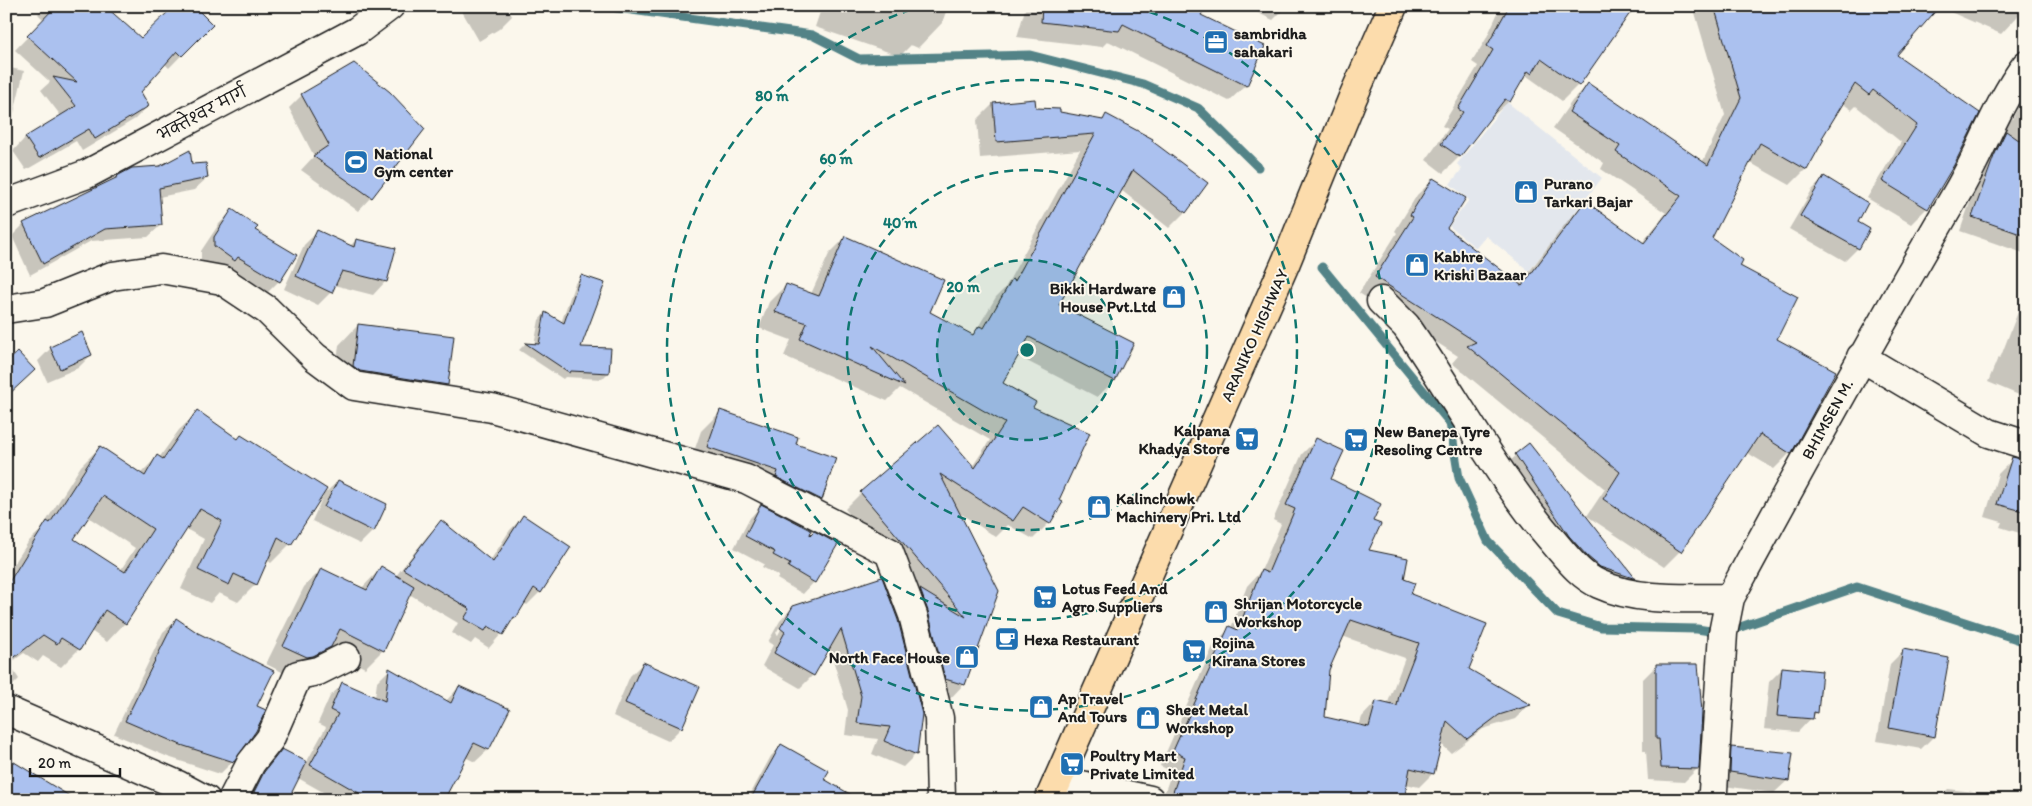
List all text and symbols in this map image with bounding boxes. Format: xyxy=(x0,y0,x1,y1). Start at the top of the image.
place label: sambridha sahakari xyxy=(1234,24,1307,61)
office icon: sambridha sahakari xyxy=(1203,29,1229,55)
street label: भक्तेश्वर मार्ग xyxy=(152,78,251,145)
text: 80 m xyxy=(755,87,789,105)
place label: National Gym center xyxy=(374,144,454,182)
sports icon: National Gym center xyxy=(343,149,369,175)
text: 60 m xyxy=(819,150,853,168)
place label: Purano Tarkari Bajar xyxy=(1543,174,1634,212)
shop icon: Purano Tarkari Bajar xyxy=(1513,179,1539,205)
text: 40 m xyxy=(883,214,918,232)
place label: Kabhre Krishi Bazaar xyxy=(1434,247,1527,284)
shop icon: Kabhre Krishi Bazaar xyxy=(1404,252,1430,278)
street label: ARANIKO HIGHWAY xyxy=(1217,266,1292,404)
text: 20 m xyxy=(946,278,980,296)
place label: Bikki Hardware House Pvt.Ltd xyxy=(1050,279,1156,316)
shop icon: Bikki Hardware House Pvt.Ltd xyxy=(1161,284,1187,310)
centre of rings xyxy=(1018,341,1036,359)
street label: BHIMSEN M. xyxy=(1798,376,1857,463)
place label: Kalpana Khadya Store xyxy=(1138,421,1231,459)
place label: New Banepa Tyre Resoling Centre xyxy=(1374,422,1490,460)
supermarket icon: Kalpana Khadya Store xyxy=(1234,426,1260,452)
supermarket icon: New Banepa Tyre Resoling Centre xyxy=(1343,427,1369,453)
place label: Kalinchowk Machinery Pri. Ltd xyxy=(1116,489,1241,527)
shop icon: Kalinchowk Machinery Pri. Ltd xyxy=(1086,494,1112,520)
place label: Lotus Feed And Agro Suppliers xyxy=(1061,579,1168,617)
supermarket icon: Lotus Feed And Agro Suppliers xyxy=(1032,584,1058,610)
place label: Shrijan Motorcycle Workshop xyxy=(1234,594,1362,632)
shop icon: Shrijan Motorcycle Workshop xyxy=(1203,599,1229,625)
cafe icon: Hexa Restaurant xyxy=(994,626,1020,652)
place label: Hexa Restaurant xyxy=(1024,630,1139,649)
place label: Rojina Kirana Stores xyxy=(1212,633,1305,670)
supermarket icon: Rojina Kirana Stores xyxy=(1181,638,1207,664)
shop icon: North Face House xyxy=(954,644,980,670)
place label: North Face House xyxy=(829,648,950,667)
place label: Ap Travel And Tours xyxy=(1057,689,1127,726)
shop icon: Ap Travel And Tours xyxy=(1028,694,1054,720)
place label: Sheet Metal Workshop xyxy=(1166,700,1248,738)
shop icon: Sheet Metal Workshop xyxy=(1135,705,1161,731)
scale bar xyxy=(30,746,120,778)
place label: Poultry Mart Private Limited xyxy=(1090,746,1195,783)
supermarket icon: Poultry Mart Private Limited xyxy=(1059,751,1085,777)
text: 20 m xyxy=(38,754,72,772)

